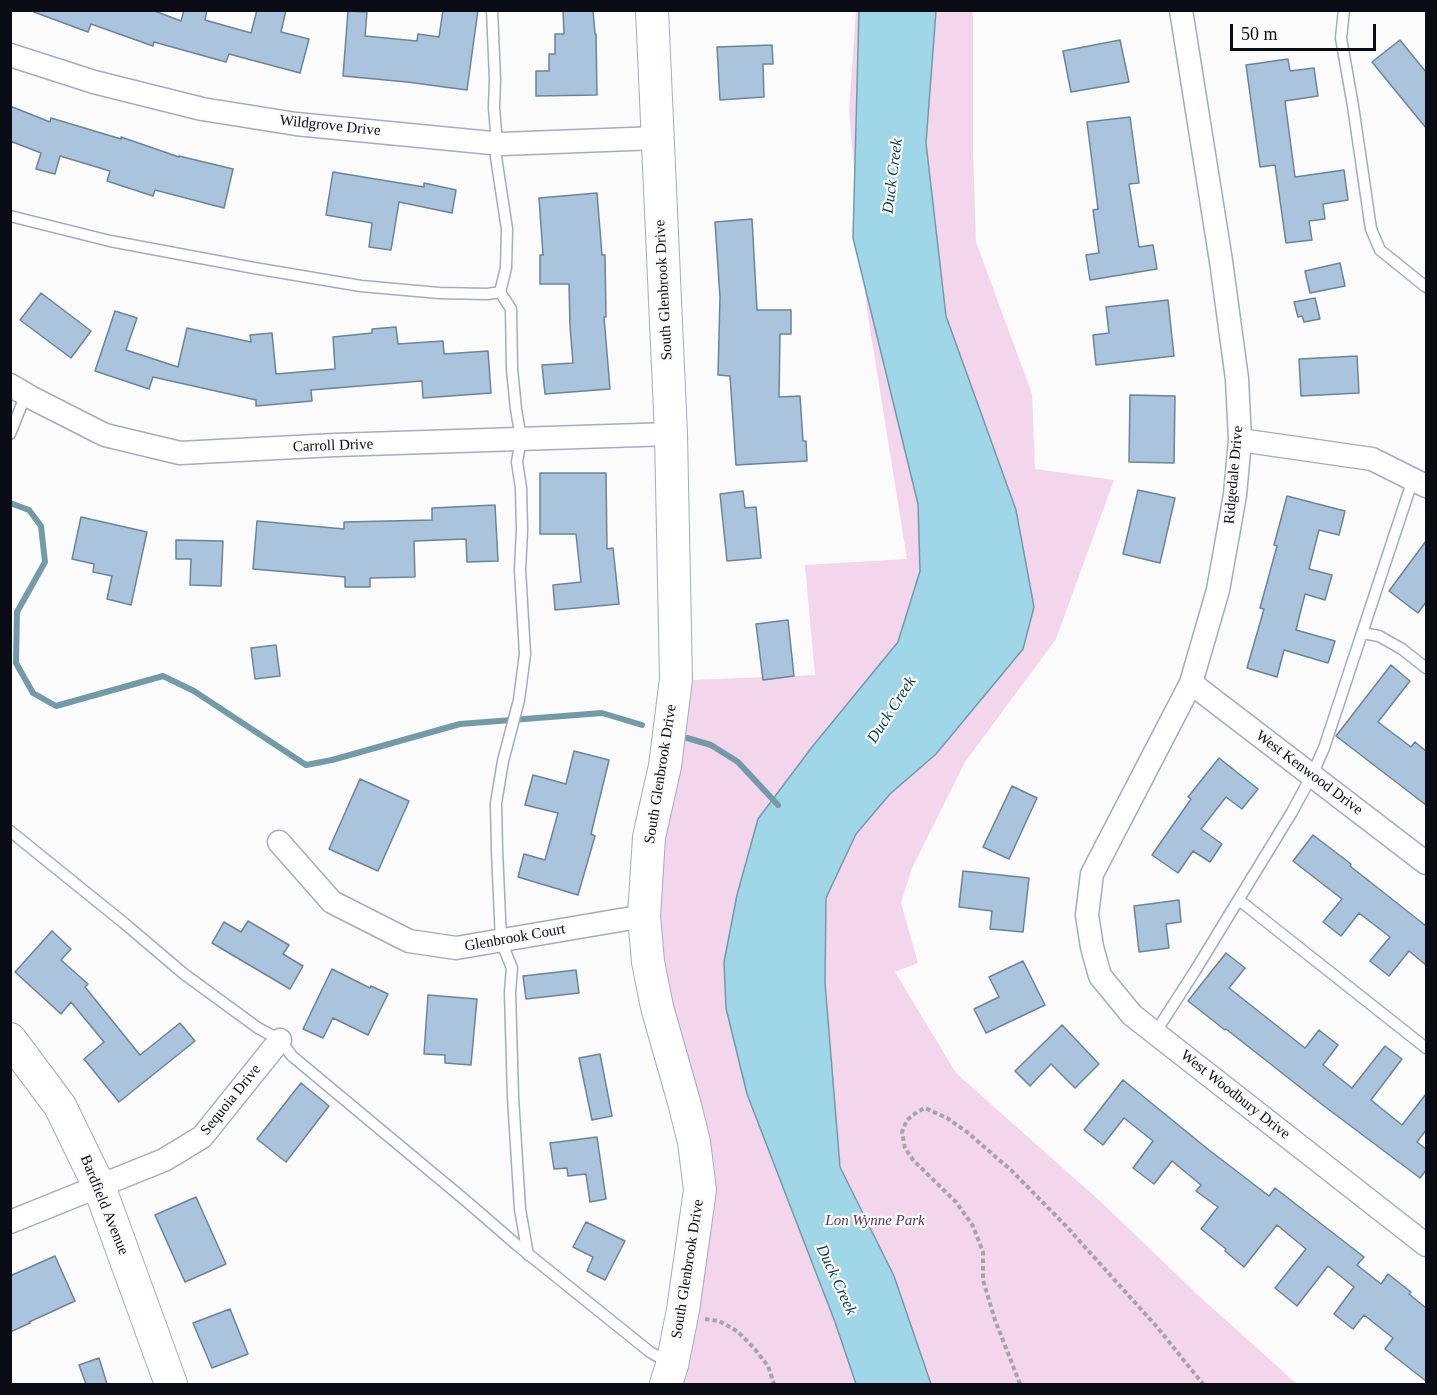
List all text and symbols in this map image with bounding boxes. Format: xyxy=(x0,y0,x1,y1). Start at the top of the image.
scale bar xyxy=(1233,12,1378,50)
text: 50 m xyxy=(1241,24,1278,44)
street label: Wildgrove Drive xyxy=(279,112,381,140)
water label: Duck Creek xyxy=(879,137,907,215)
street label: South Glenbrook Drive xyxy=(651,219,677,361)
street label: Ridgedale Drive xyxy=(1221,425,1247,525)
street label: Carroll Drive xyxy=(293,436,373,456)
water label: Duck Creek xyxy=(863,673,921,747)
street label: South Glenbrook Drive xyxy=(641,703,681,845)
street label: West Kenwood Drive xyxy=(1252,727,1366,819)
street label: Glenbrook Court xyxy=(463,920,567,956)
street label: West Woodbury Drive xyxy=(1177,1047,1293,1143)
street label: Sequoia Drive xyxy=(197,1061,265,1139)
street label: Bardfield Avenue xyxy=(76,1153,132,1257)
street label: South Glenbrook Drive xyxy=(668,1198,708,1340)
park label: Lon Wynne Park xyxy=(825,1212,925,1230)
water label: Duck Creek xyxy=(811,1242,861,1318)

